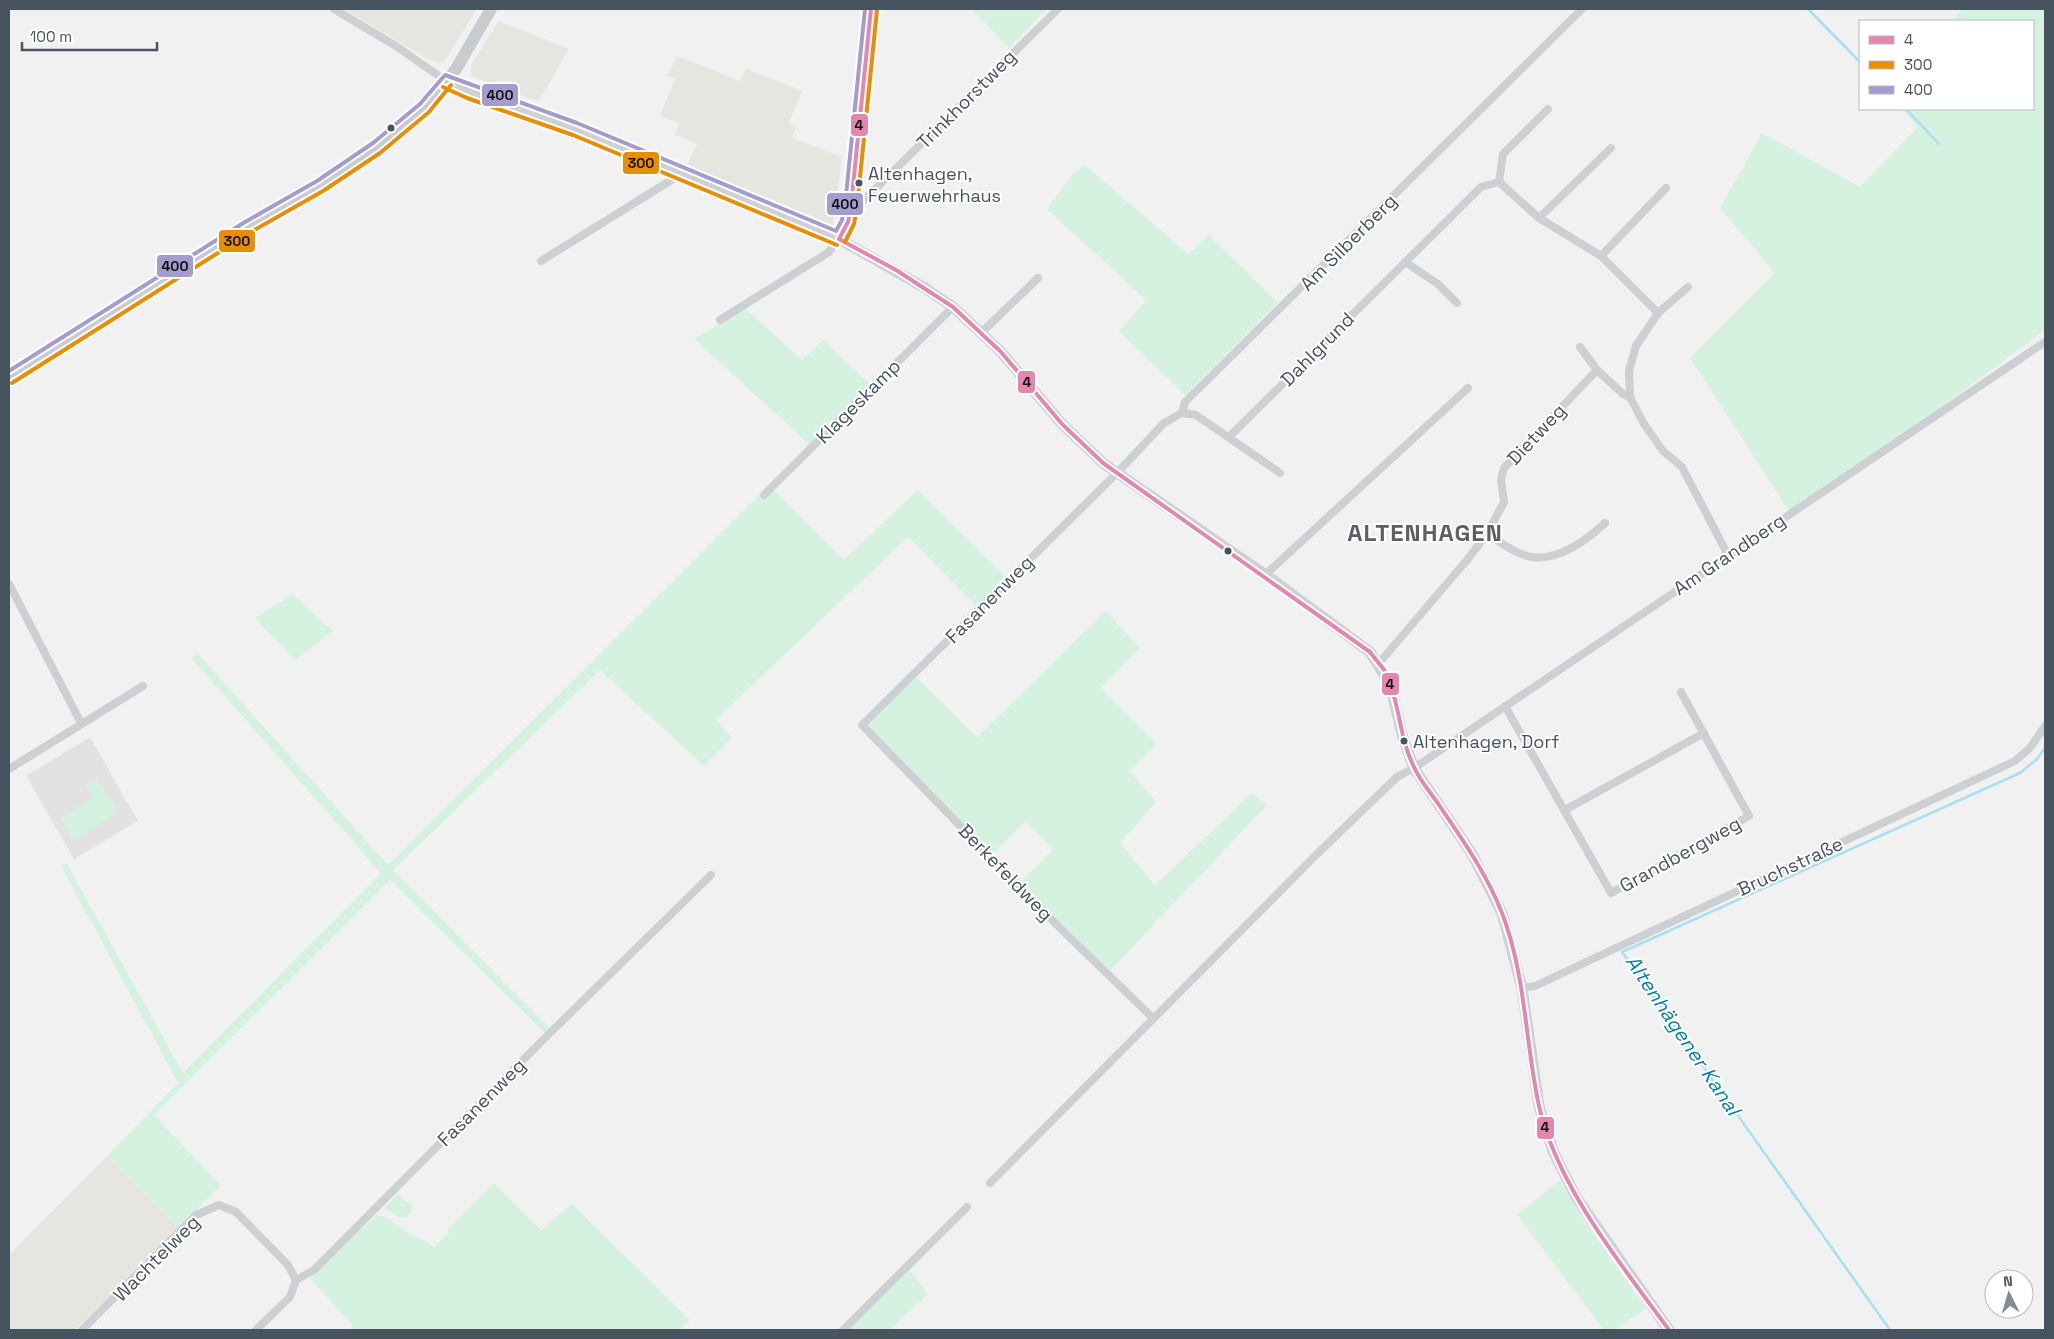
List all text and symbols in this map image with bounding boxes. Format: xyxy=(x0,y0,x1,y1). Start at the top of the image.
scale bar xyxy=(22,20,158,52)
legend xyxy=(1859,20,2034,110)
text: 100 m xyxy=(30,27,72,46)
text: 4 xyxy=(1904,30,1913,49)
street label: Trinkhorstweg xyxy=(911,44,1021,154)
text: 300 xyxy=(1904,55,1932,74)
text: 400 xyxy=(1904,80,1933,99)
line badge: 400 xyxy=(481,83,519,107)
text: 400 xyxy=(486,86,514,104)
line badge: 4 xyxy=(850,113,869,137)
text: 4 xyxy=(855,116,864,134)
unlabelled marker xyxy=(386,123,396,133)
line badge: 300 xyxy=(622,151,660,175)
text: 300 xyxy=(628,154,654,172)
place label: Altenhagen, Feuerwehrhaus xyxy=(868,162,1001,207)
marker: Altenhagen, Feuerwehrhaus xyxy=(854,178,864,188)
street label: Am Silberberg xyxy=(1295,189,1402,296)
line badge: 400 xyxy=(826,192,864,216)
text: 400 xyxy=(831,195,859,213)
line badge: 300 xyxy=(218,229,256,253)
text: 300 xyxy=(224,232,250,250)
line badge: 400 xyxy=(156,254,194,278)
text: 400 xyxy=(161,257,189,275)
street label: Dahlgrund xyxy=(1275,307,1360,392)
street label: Klageskamp xyxy=(811,354,906,449)
line badge: 4 xyxy=(1017,370,1036,394)
text: 4 xyxy=(1023,373,1032,391)
street label: Dietweg xyxy=(1502,398,1571,470)
street label: Am Grandberg xyxy=(1668,508,1790,601)
district label: ALTENHAGEN xyxy=(1347,517,1503,548)
unlabelled marker xyxy=(1223,546,1233,556)
street label: Fasanenweg xyxy=(940,550,1039,649)
line badge: 4 xyxy=(1381,672,1400,696)
text: 4 xyxy=(1386,675,1395,693)
place label: Altenhagen, Dorf xyxy=(1413,730,1559,753)
marker: Altenhagen, Dorf xyxy=(1399,736,1409,746)
street label: Grandbergweg xyxy=(1615,811,1745,898)
street label: Berkefeldweg xyxy=(953,818,1058,926)
street label: Bruchstraße xyxy=(1733,831,1847,902)
water label: Altenhägener Kanal xyxy=(1620,950,1747,1122)
street label: Fasanenweg xyxy=(432,1053,531,1152)
line badge: 4 xyxy=(1536,1116,1555,1140)
text: 4 xyxy=(1541,1118,1550,1136)
street label: Wachtelweg xyxy=(108,1210,205,1307)
north arrow xyxy=(1984,1269,2034,1319)
text: N xyxy=(2002,1272,2013,1290)

